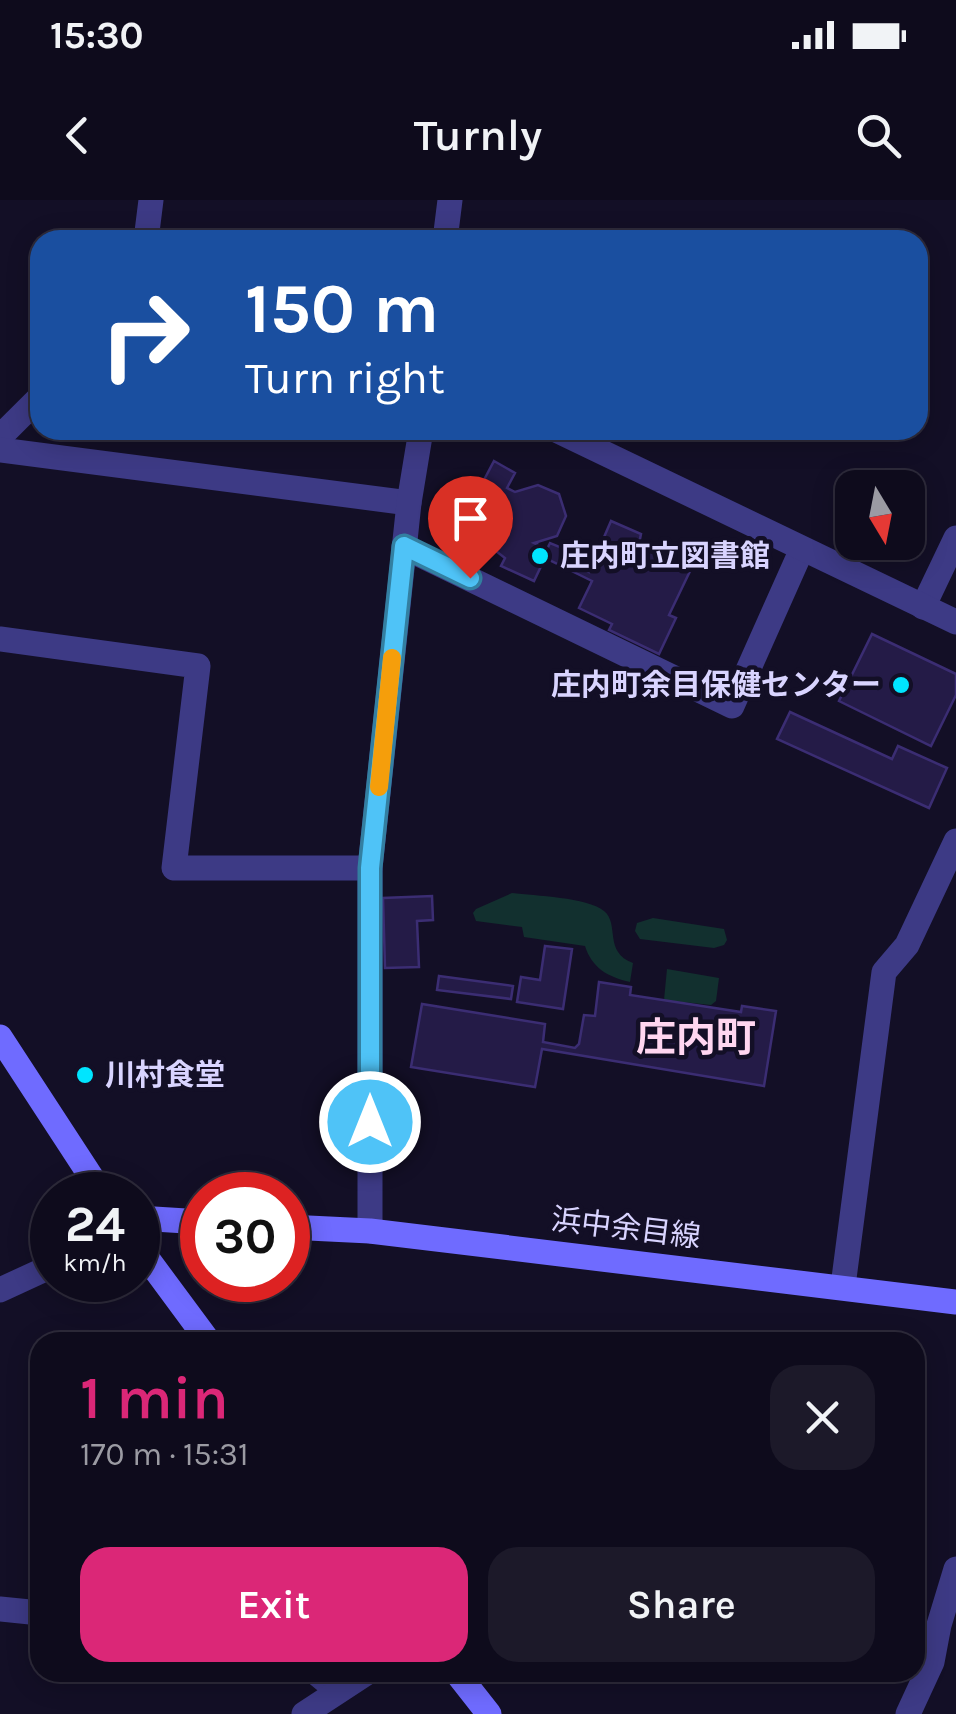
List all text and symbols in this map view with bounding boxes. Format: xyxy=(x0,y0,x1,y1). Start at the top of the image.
text: 15:30 xyxy=(50,13,144,58)
icon: back xyxy=(50,108,105,163)
icon: search xyxy=(851,108,906,163)
text: Turnly xyxy=(414,109,542,161)
text: 150 m xyxy=(245,268,439,350)
icon: right xyxy=(80,270,210,400)
text: Turn right xyxy=(245,352,445,404)
north arrow xyxy=(835,470,925,560)
map controls xyxy=(835,470,925,560)
pin xyxy=(428,476,513,579)
icon: arrive xyxy=(443,491,498,546)
place label: 庄内町立図書館 xyxy=(560,538,770,574)
marker: 庄内町立図書館 xyxy=(529,545,551,567)
place label: 庄内町余目保健センター xyxy=(551,667,881,703)
marker: 庄内町余目保健センター xyxy=(890,674,912,696)
district label: 庄内町 xyxy=(636,1014,756,1061)
place label: 川村食堂 xyxy=(105,1057,225,1093)
marker: 川村食堂 xyxy=(74,1064,96,1086)
position arrow xyxy=(318,1070,422,1174)
speed limit sign: 30 xyxy=(180,1172,310,1302)
text: 24 xyxy=(65,1195,125,1254)
street label: 浜中余目線 xyxy=(549,1201,703,1255)
text: km/h xyxy=(63,1248,127,1277)
text: 1 min xyxy=(80,1363,229,1433)
button: close xyxy=(770,1365,875,1470)
text: 170 m · 15:31 xyxy=(80,1436,249,1473)
button: Exit xyxy=(80,1547,468,1662)
button: Share xyxy=(488,1547,875,1662)

